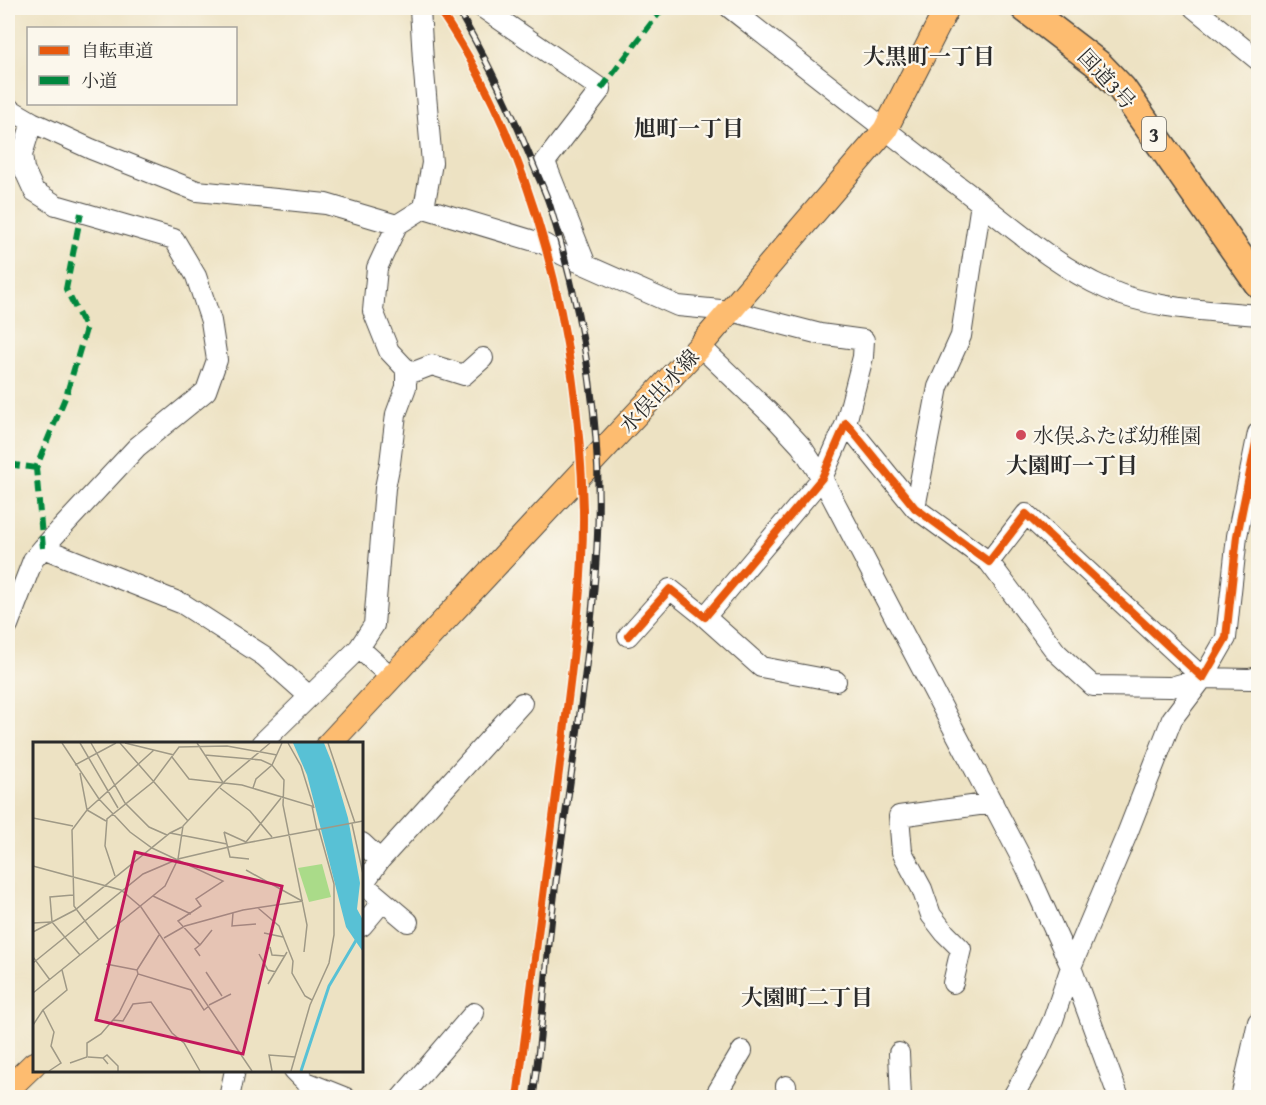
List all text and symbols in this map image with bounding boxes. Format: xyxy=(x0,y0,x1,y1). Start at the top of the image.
legend xyxy=(27,27,237,105)
text: 自転車道 xyxy=(81,37,153,64)
district label: 大黒町一丁目 xyxy=(863,40,995,72)
street label: 国道3号 xyxy=(1071,42,1143,116)
text: 小道 xyxy=(81,67,117,94)
district label: 旭町一丁目 xyxy=(634,112,744,144)
road number: 3 xyxy=(1142,117,1166,151)
street label: 水俣出水線 xyxy=(612,342,706,440)
place label: 水俣ふたば幼稚園 xyxy=(1033,420,1201,451)
marker: 水俣ふたば幼稚園 xyxy=(1014,428,1028,442)
district label: 大園町一丁目 xyxy=(1006,449,1138,481)
inset map xyxy=(33,742,363,1072)
district label: 大園町二丁目 xyxy=(741,981,873,1013)

